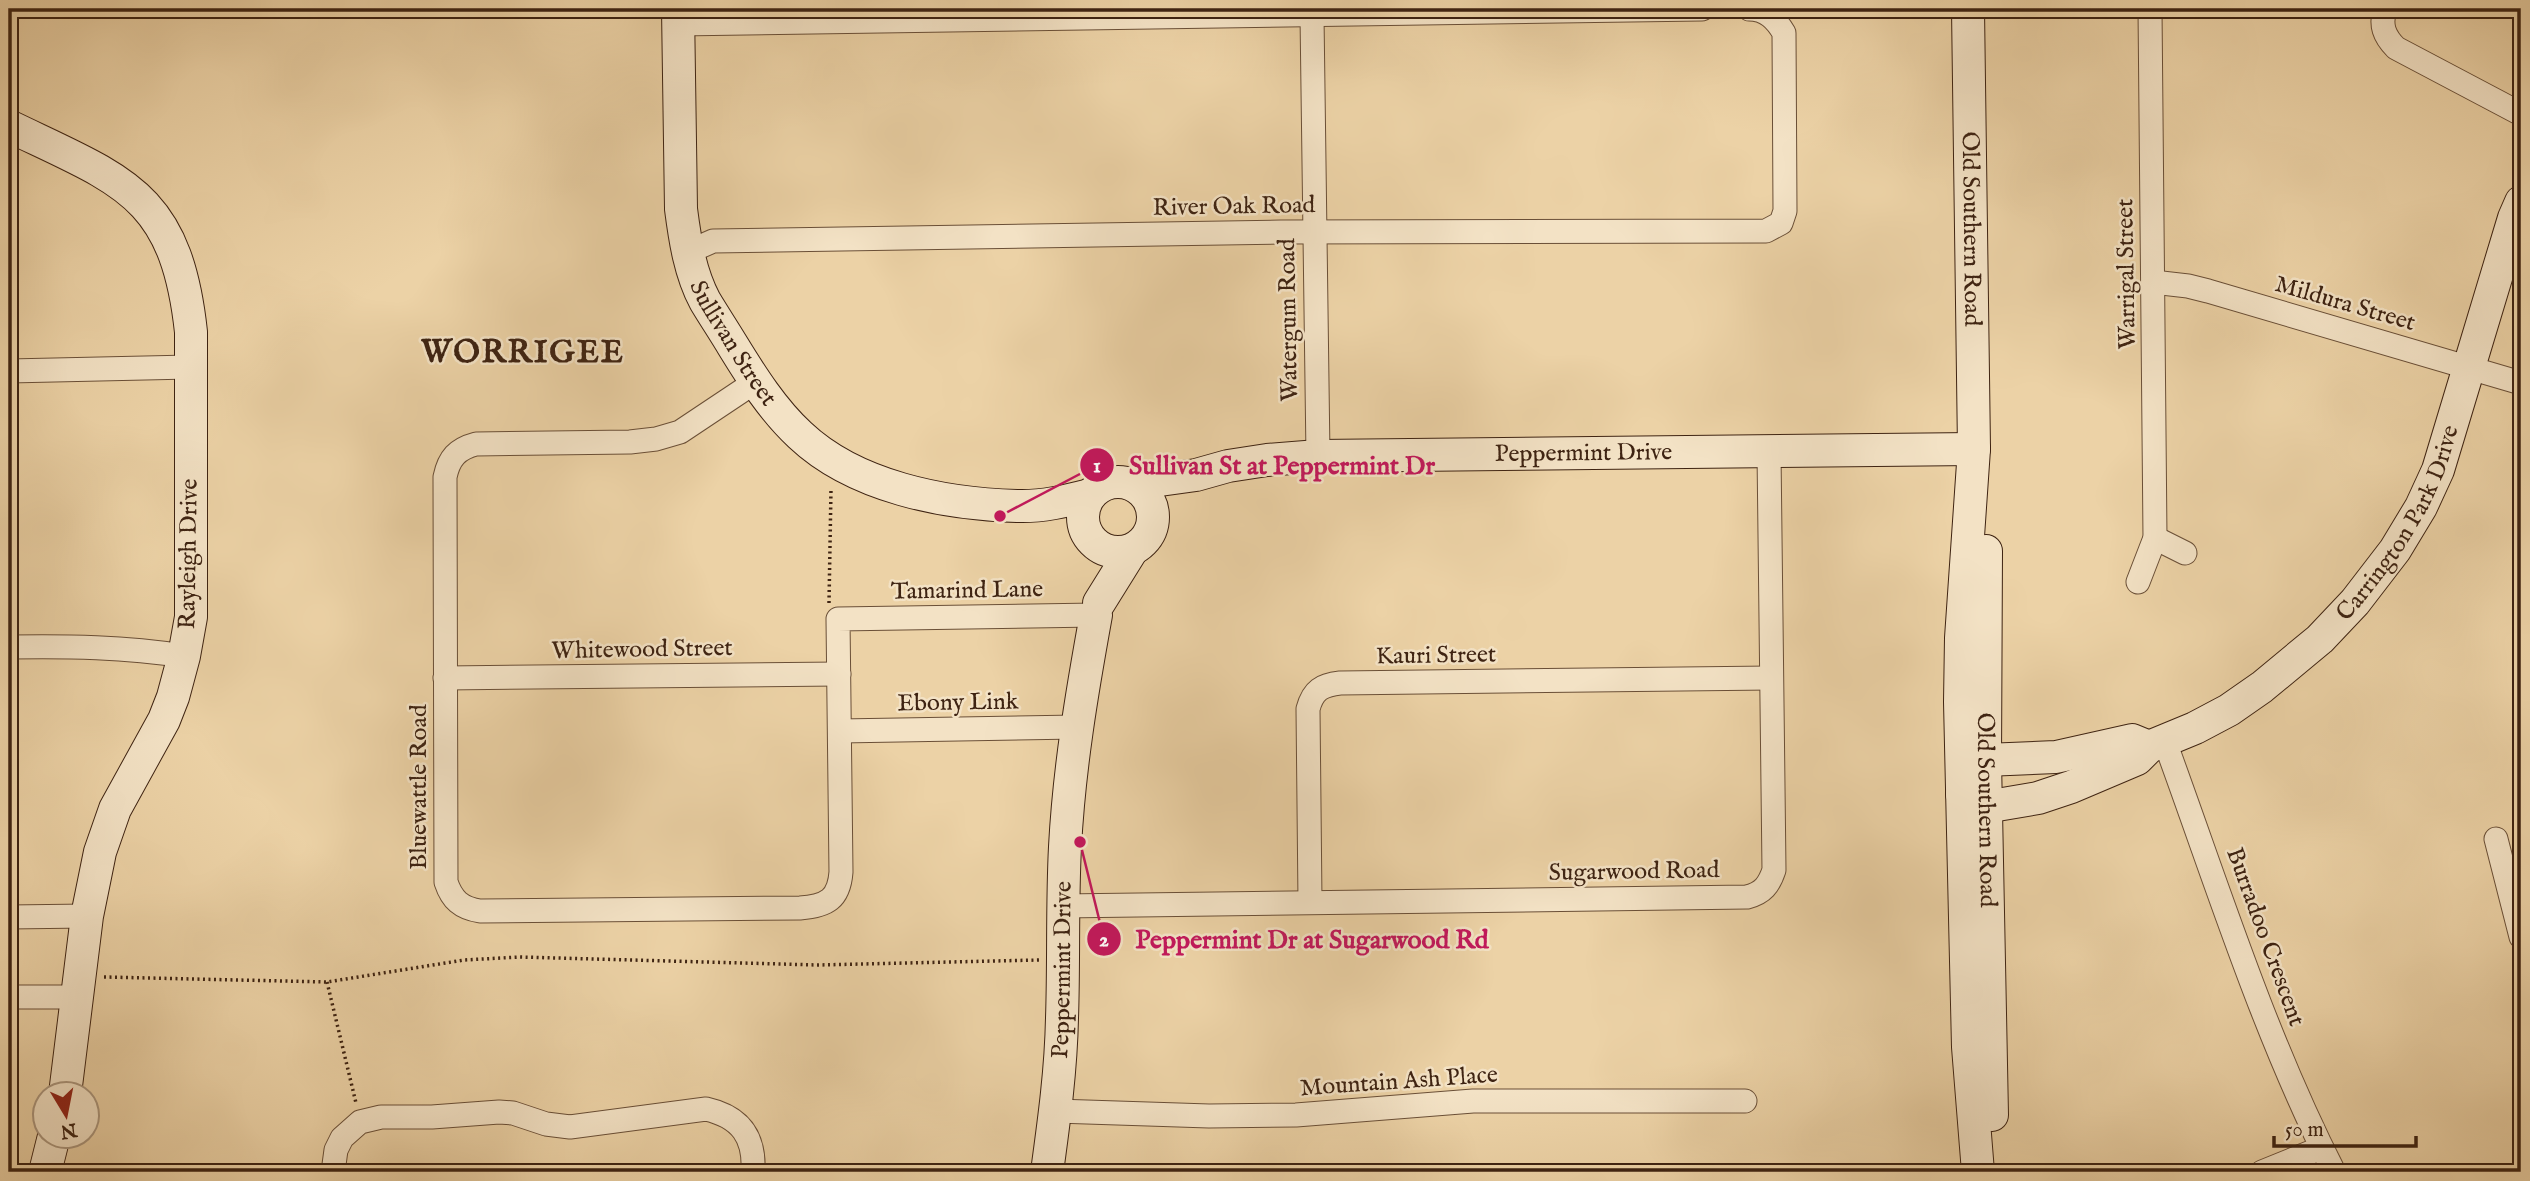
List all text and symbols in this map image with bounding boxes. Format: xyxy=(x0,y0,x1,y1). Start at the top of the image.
street label: Old Southern Road xyxy=(1954,131,1988,327)
street label: River Oak Road xyxy=(1152,190,1316,224)
street label: Warrigal Street xyxy=(2110,198,2144,350)
street label: Watergum Road xyxy=(1272,238,1306,402)
street label: Mildura Street xyxy=(2271,269,2419,339)
street label: Sullivan Street xyxy=(682,276,784,413)
district label: WORRIGEE xyxy=(420,333,625,374)
street label: Carrington Park Drive xyxy=(2329,421,2466,628)
street label: Peppermint Drive xyxy=(1495,437,1672,470)
callout: Sullivan St at Peppermint Dr xyxy=(1080,442,1449,489)
text: Sullivan St at Peppermint Dr xyxy=(1129,450,1435,483)
text: 1 xyxy=(1093,453,1101,480)
street label: Rayleigh Drive xyxy=(172,478,206,630)
street label: Tamarind Lane xyxy=(891,574,1043,608)
street label: Whitewood Street xyxy=(551,633,733,667)
street label: Kauri Street xyxy=(1376,639,1496,673)
street label: Ebony Link xyxy=(897,686,1019,720)
street label: Bluewattle Road xyxy=(404,704,435,870)
street label: Old Southern Road xyxy=(1969,712,2003,908)
street label: Burradoo Crescent xyxy=(2218,843,2312,1031)
street label: Sugarwood Road xyxy=(1548,855,1720,889)
street label: Peppermint Drive xyxy=(1045,881,1079,1060)
callout: Peppermint Dr at Sugarwood Rd xyxy=(1086,915,1503,962)
text: Peppermint Dr at Sugarwood Rd xyxy=(1135,924,1490,957)
text: 2 xyxy=(1099,927,1109,954)
street label: Mountain Ash Place xyxy=(1299,1060,1499,1104)
north arrow xyxy=(32,1080,102,1150)
scale bar xyxy=(2274,1104,2416,1148)
text: N xyxy=(58,1116,80,1143)
text: 50 m xyxy=(2285,1117,2324,1144)

